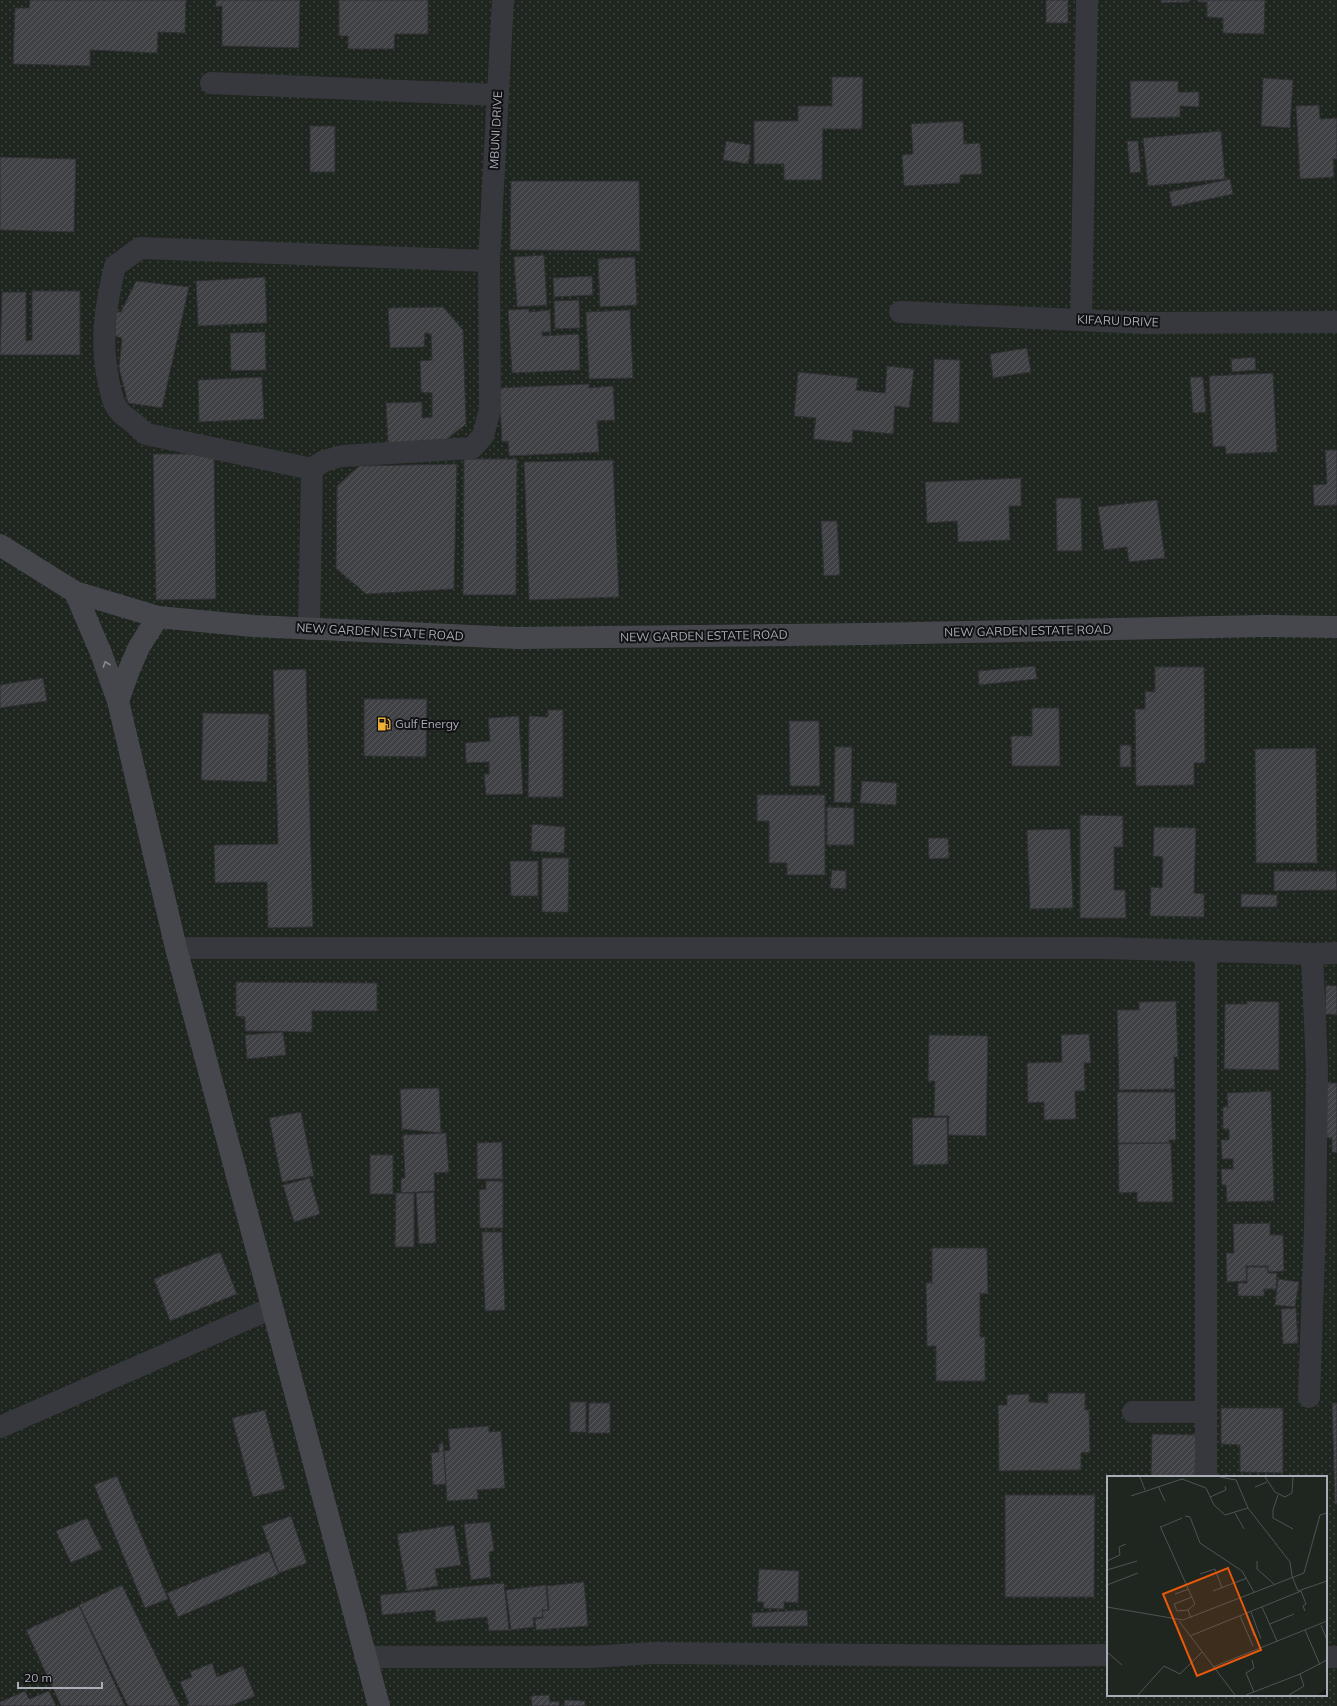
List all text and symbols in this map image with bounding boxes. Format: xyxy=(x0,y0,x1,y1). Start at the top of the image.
street label: MBUNI DRIVE xyxy=(486,91,505,169)
street label: KIFARU DRIVE xyxy=(1077,312,1159,329)
street label: NEW GARDEN ESTATE ROAD xyxy=(296,620,464,643)
street label: NEW GARDEN ESTATE ROAD xyxy=(944,622,1112,639)
street label: NEW GARDEN ESTATE ROAD xyxy=(620,627,788,644)
one-way arrow xyxy=(102,661,110,668)
fuel station icon: Gulf Energy xyxy=(376,716,392,732)
place label: Gulf Energy xyxy=(395,716,460,731)
inset map xyxy=(1107,1476,1327,1696)
scale bar xyxy=(18,1664,102,1690)
text: 20 m xyxy=(24,1670,52,1685)

